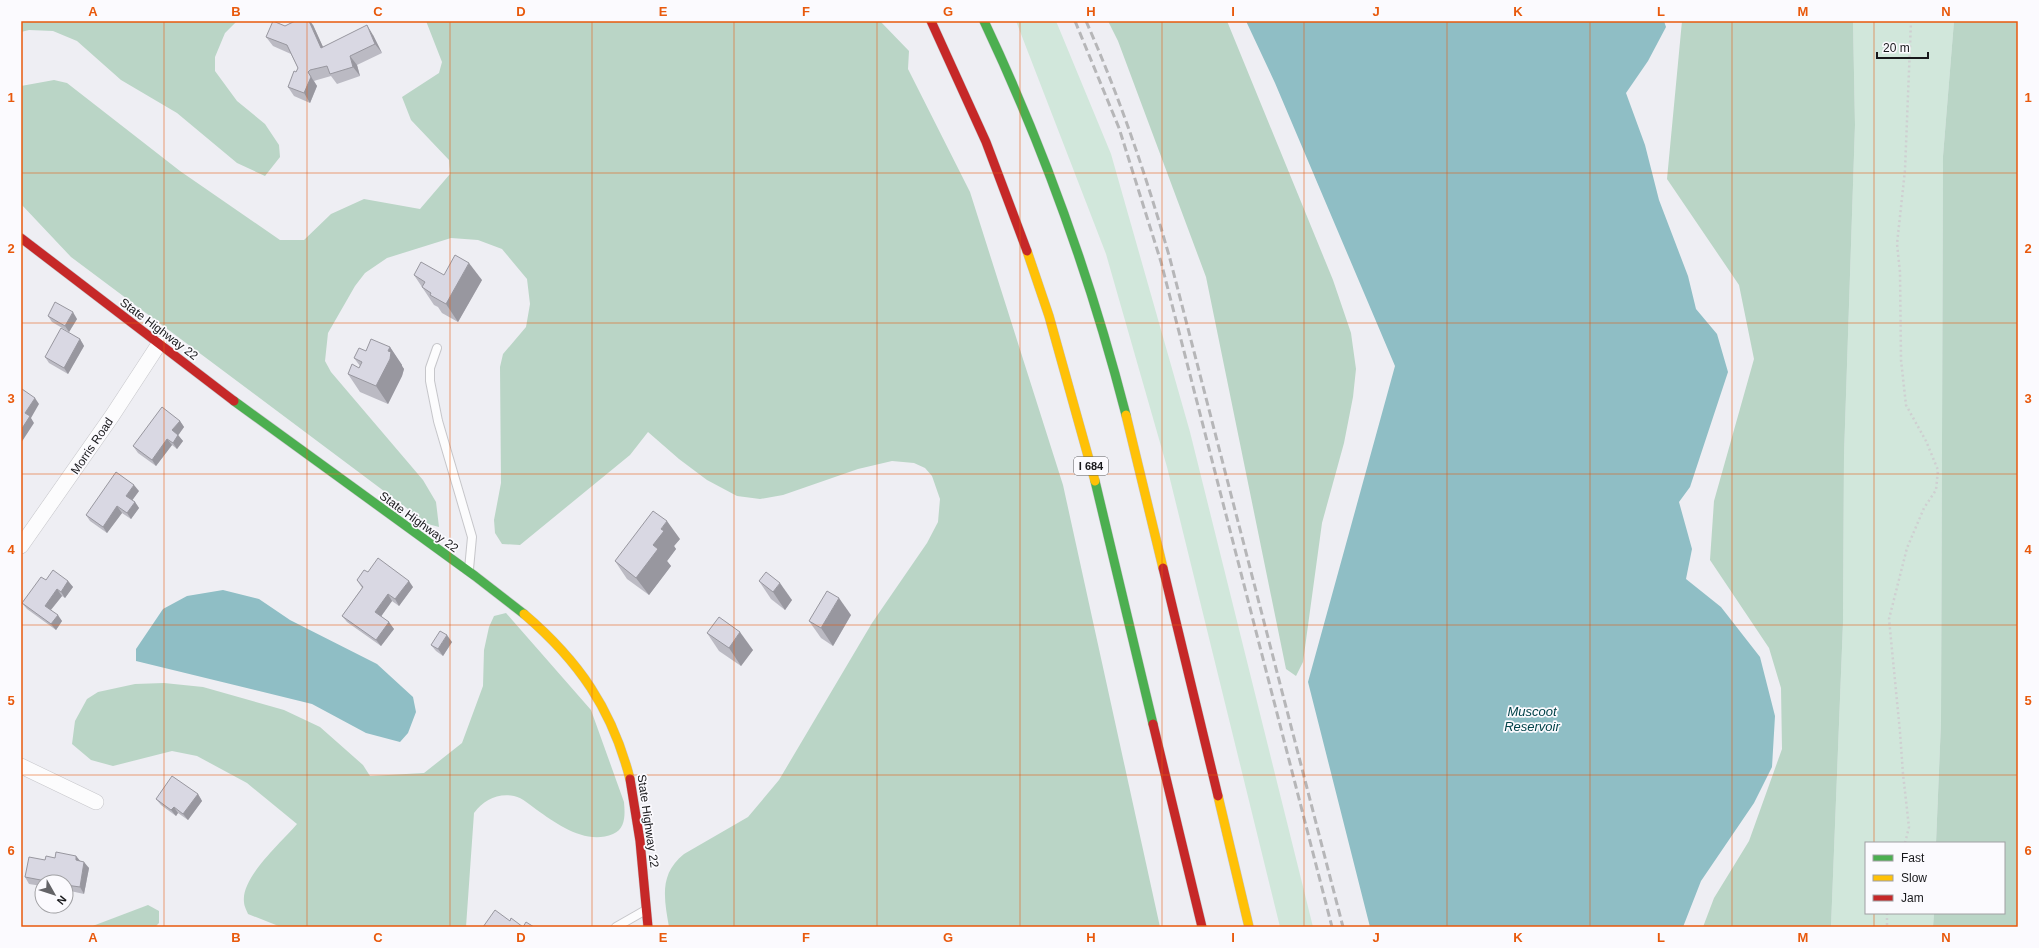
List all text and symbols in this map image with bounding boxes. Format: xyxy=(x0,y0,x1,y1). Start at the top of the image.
text: A xyxy=(88,4,98,19)
text: B xyxy=(231,4,241,19)
text: C xyxy=(373,4,383,19)
text: D xyxy=(516,4,526,19)
text: E xyxy=(659,4,668,19)
text: F xyxy=(802,4,810,19)
text: G xyxy=(943,4,953,19)
text: H xyxy=(1086,4,1096,19)
text: I xyxy=(1231,4,1235,19)
text: J xyxy=(1372,4,1380,19)
text: K xyxy=(1513,4,1523,19)
text: L xyxy=(1657,4,1665,19)
text: M xyxy=(1798,4,1808,19)
text: N xyxy=(1941,4,1951,19)
scale bar xyxy=(1877,34,1928,60)
text: 20 m xyxy=(1883,41,1910,55)
text: 1 xyxy=(7,90,15,105)
text: 1 xyxy=(2024,90,2032,105)
text: 2 xyxy=(7,241,15,256)
text: 2 xyxy=(2024,241,2032,256)
street label: State Highway 22 xyxy=(117,295,201,363)
text: 3 xyxy=(7,391,15,406)
text: 3 xyxy=(2024,391,2032,406)
street label: Morris Road xyxy=(68,415,116,477)
road number: I 684 xyxy=(1074,457,1108,475)
street label: State Highway 22 xyxy=(377,489,461,555)
text: 4 xyxy=(7,542,15,557)
text: 4 xyxy=(2024,542,2032,557)
text: 5 xyxy=(7,693,15,708)
text: 5 xyxy=(2024,693,2032,708)
water label: Muscoot Reservoir xyxy=(1504,704,1560,734)
street label: State Highway 22 xyxy=(635,773,662,869)
legend xyxy=(1865,842,2005,914)
text: 6 xyxy=(7,843,15,858)
text: 6 xyxy=(2024,843,2032,858)
text: Fast xyxy=(1901,851,1925,865)
text: Slow xyxy=(1901,871,1927,885)
north arrow xyxy=(34,874,74,914)
text: Jam xyxy=(1901,891,1924,905)
text: N xyxy=(55,893,69,907)
text: A xyxy=(88,930,98,945)
text: B xyxy=(231,930,241,945)
text: C xyxy=(373,930,383,945)
text: D xyxy=(516,930,526,945)
text: E xyxy=(659,930,668,945)
text: F xyxy=(802,930,810,945)
text: G xyxy=(943,930,953,945)
text: H xyxy=(1086,930,1096,945)
text: I xyxy=(1231,930,1235,945)
text: J xyxy=(1372,930,1380,945)
text: K xyxy=(1513,930,1523,945)
text: L xyxy=(1657,930,1665,945)
text: M xyxy=(1798,930,1808,945)
text: N xyxy=(1941,930,1951,945)

